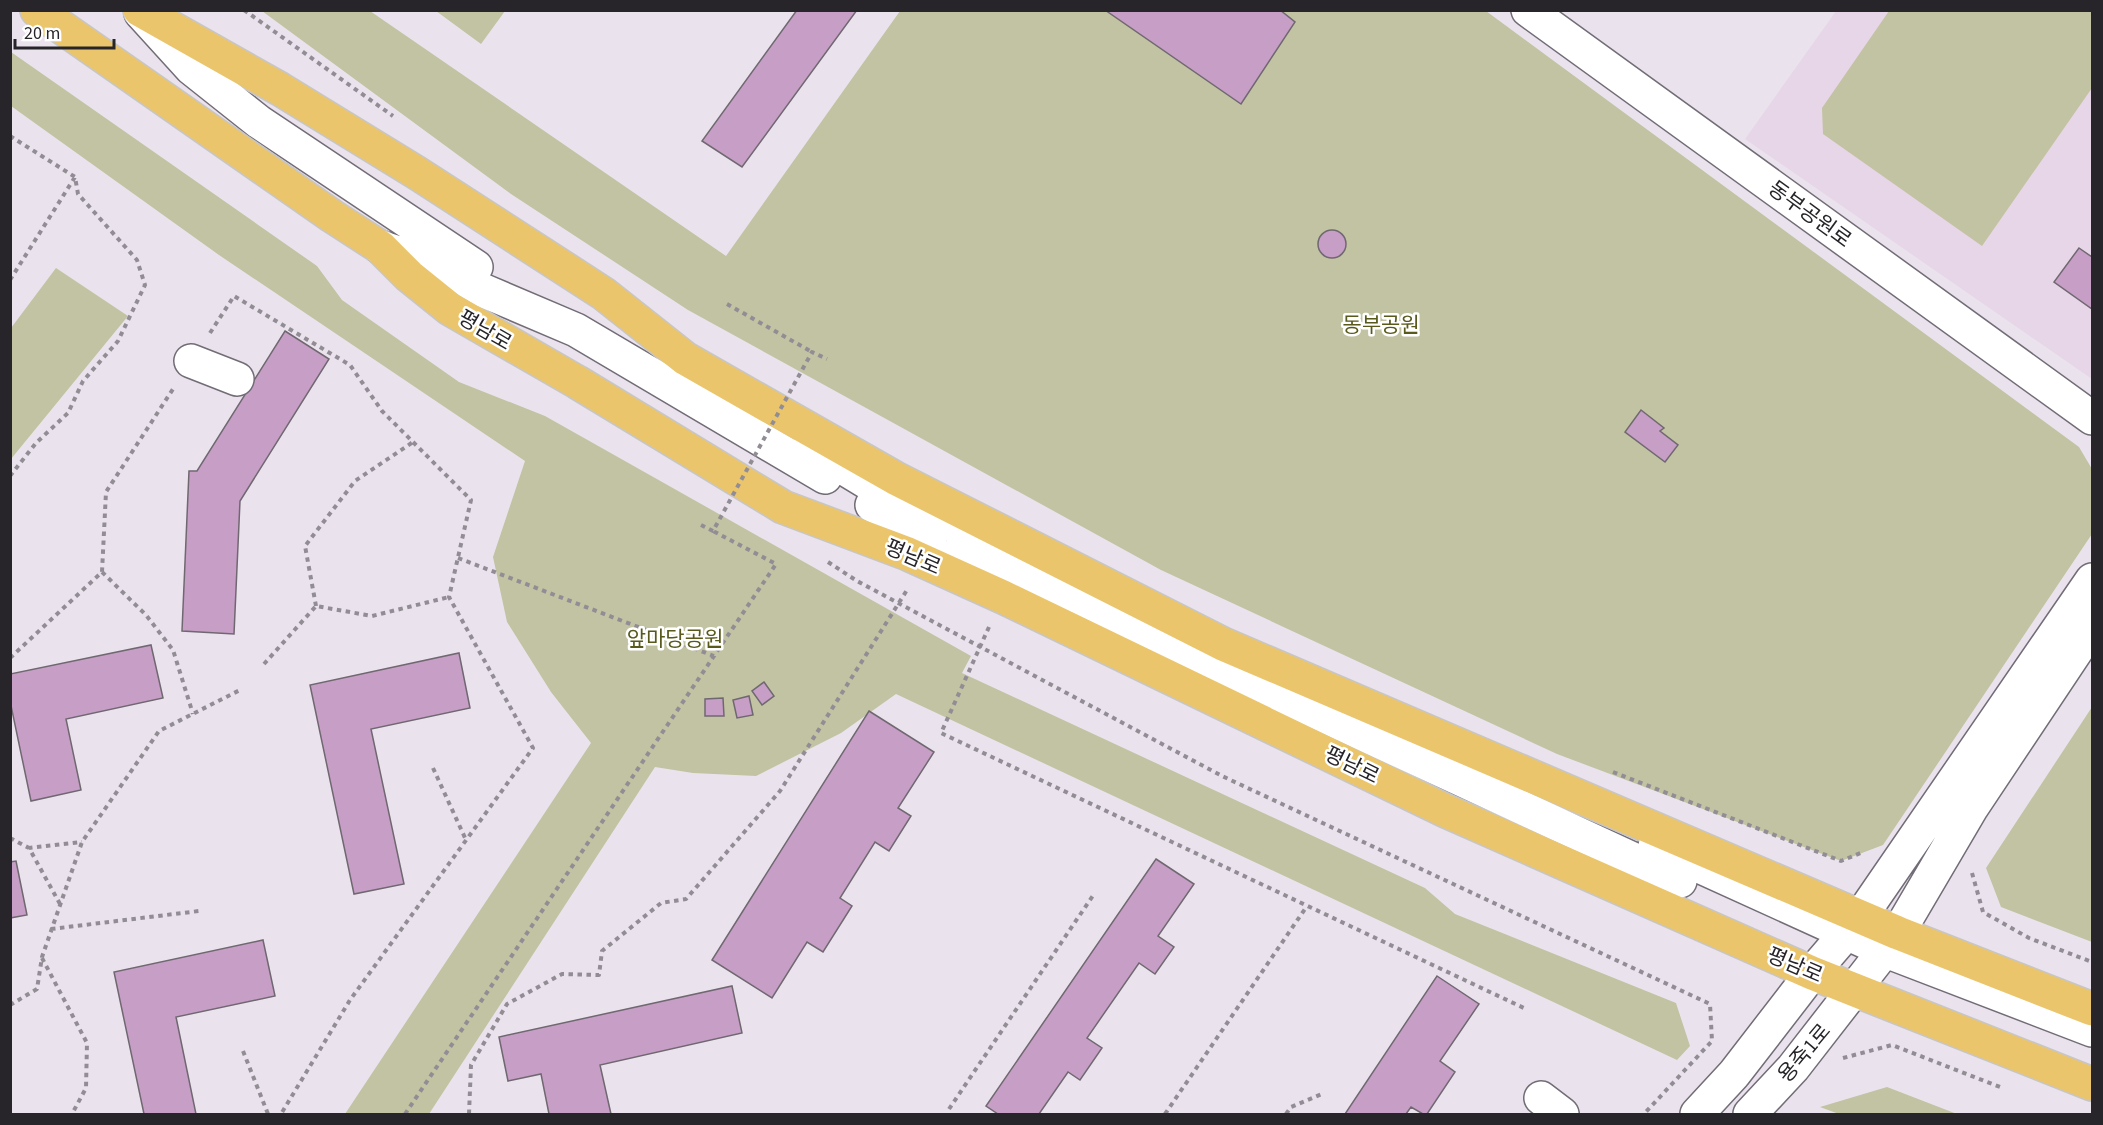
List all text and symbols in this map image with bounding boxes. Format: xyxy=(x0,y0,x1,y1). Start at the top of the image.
scale bar xyxy=(15,12,114,50)
text: 20 m xyxy=(24,21,60,46)
street label: 동부공원로 xyxy=(1762,173,1858,255)
street label: 평남로 xyxy=(452,303,518,357)
park label: 동부공원 xyxy=(1342,310,1420,340)
street label: 평남로 xyxy=(880,532,946,582)
park label: 앞마당공원 xyxy=(627,624,723,654)
street label: 평남로 xyxy=(1319,739,1385,791)
street label: 평남로 xyxy=(1762,940,1828,990)
street label: 용죽1로 xyxy=(1771,1017,1837,1089)

